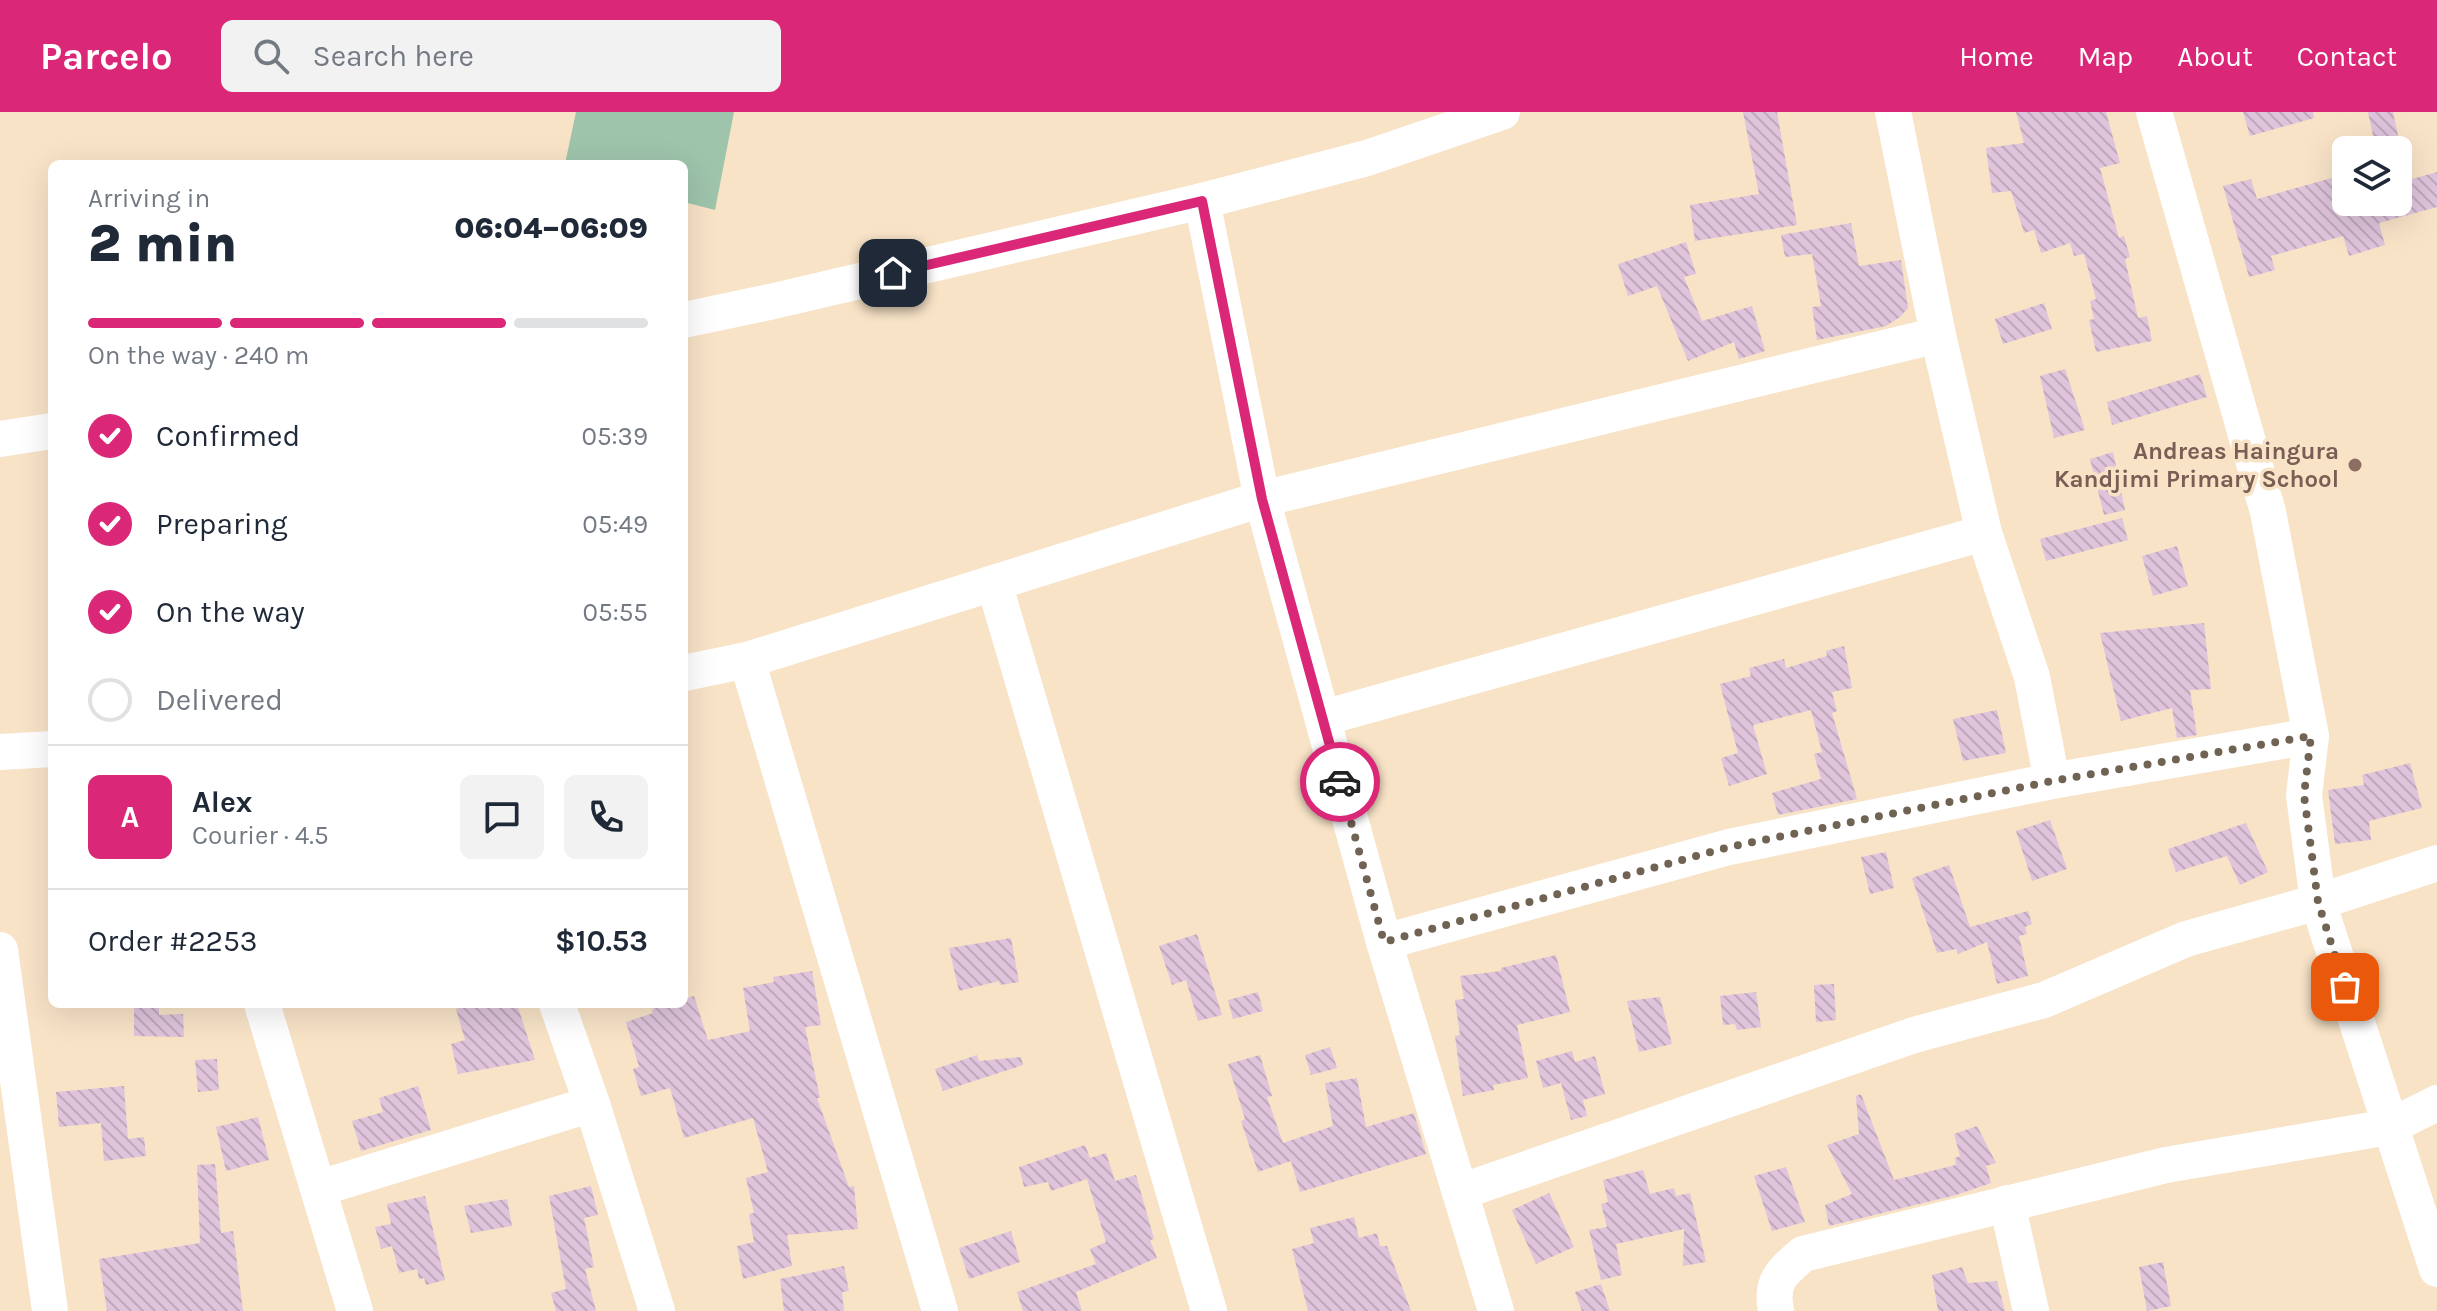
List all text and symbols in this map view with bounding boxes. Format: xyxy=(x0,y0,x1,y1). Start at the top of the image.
search box xyxy=(221,20,781,92)
text: Parcelo xyxy=(40,34,173,79)
icon: search xyxy=(249,34,293,78)
text: Search here xyxy=(313,38,474,74)
text: Home xyxy=(1959,40,2034,73)
text: Map xyxy=(2078,40,2133,73)
text: About xyxy=(2177,40,2253,73)
text: Contact xyxy=(2297,40,2397,73)
map controls xyxy=(2332,136,2412,216)
button: layers xyxy=(2332,136,2412,216)
text: Arriving in xyxy=(88,183,210,214)
text: 06:04–06:09 xyxy=(454,210,648,246)
text: 2 min xyxy=(88,213,237,274)
pin xyxy=(859,239,927,307)
icon: home xyxy=(871,251,915,295)
text: On the way · 240 m xyxy=(88,340,309,371)
icon: check xyxy=(88,414,132,458)
text: Confirmed xyxy=(156,418,300,454)
text: 05:39 xyxy=(581,421,648,452)
place label: Andreas Haingura Kandjimi Primary School xyxy=(2054,437,2339,493)
marker: Andreas Haingura Kandjimi Primary School xyxy=(2346,456,2364,474)
icon: check xyxy=(88,502,132,546)
text: Preparing xyxy=(156,506,288,542)
text: 05:49 xyxy=(582,509,648,540)
icon: check xyxy=(88,590,132,634)
text: On the way xyxy=(156,594,305,630)
text: 05:55 xyxy=(583,597,648,628)
text: Delivered xyxy=(156,682,283,718)
courier xyxy=(1300,742,1380,822)
icon: car xyxy=(1318,760,1362,804)
button: chat xyxy=(460,775,544,859)
button: phone xyxy=(564,775,648,859)
text: Alex xyxy=(192,784,252,820)
text: A xyxy=(121,799,139,835)
text: Courier · 4.5 xyxy=(192,820,329,851)
text: Order #2253 xyxy=(88,923,258,959)
text: $10.53 xyxy=(555,923,648,959)
pin xyxy=(2311,953,2379,1021)
icon: bag xyxy=(2323,965,2367,1009)

